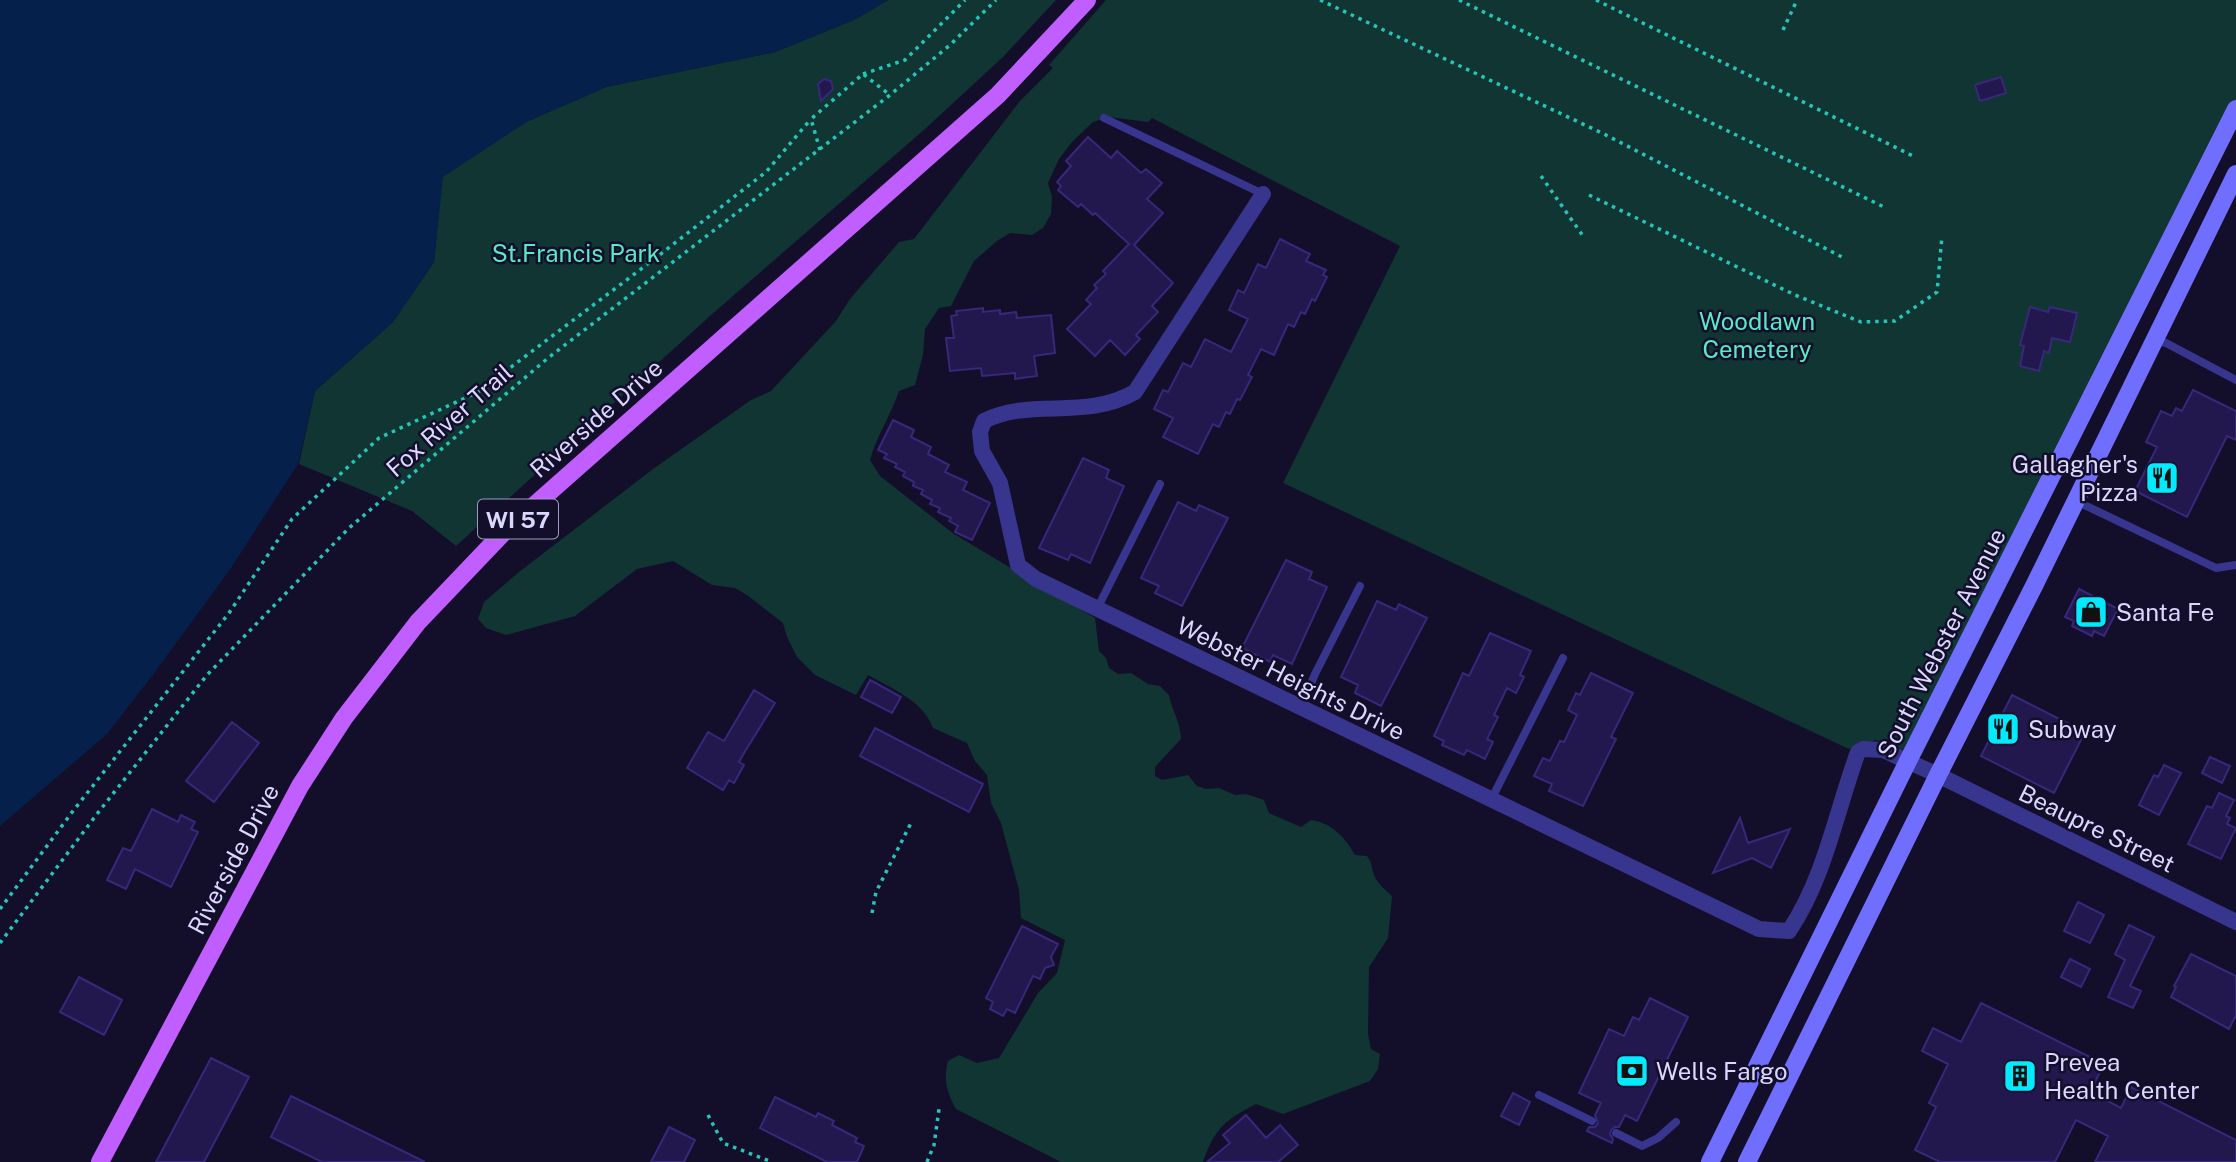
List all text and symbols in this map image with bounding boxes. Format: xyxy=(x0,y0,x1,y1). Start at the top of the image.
park label: St.Francis Park xyxy=(492,239,660,267)
park label: Woodlawn Cemetery xyxy=(1699,307,1815,363)
street label: Riverside Drive xyxy=(524,353,668,483)
street label: Fox River Trail xyxy=(380,358,518,482)
place label: Gallagher's Pizza xyxy=(2012,450,2138,506)
restaurant icon: Gallagher's Pizza xyxy=(2143,459,2181,497)
road number: WI 57 xyxy=(478,499,558,538)
street label: South Webster Avenue xyxy=(1871,524,2011,762)
shop icon: Santa Fe xyxy=(2072,593,2110,631)
place label: Santa Fe xyxy=(2116,598,2214,626)
street label: Webster Heights Drive xyxy=(1173,611,1409,745)
restaurant icon: Subway xyxy=(1984,710,2022,748)
place label: Subway xyxy=(2028,715,2117,743)
street label: Beaupre Street xyxy=(2015,778,2179,878)
street label: Riverside Drive xyxy=(182,779,284,939)
place label: Prevea Health Center xyxy=(2044,1048,2200,1104)
bank icon: Wells Fargo xyxy=(1613,1052,1651,1090)
place label: Wells Fargo xyxy=(1656,1057,1788,1085)
building icon: Prevea Health Center xyxy=(2001,1057,2039,1095)

